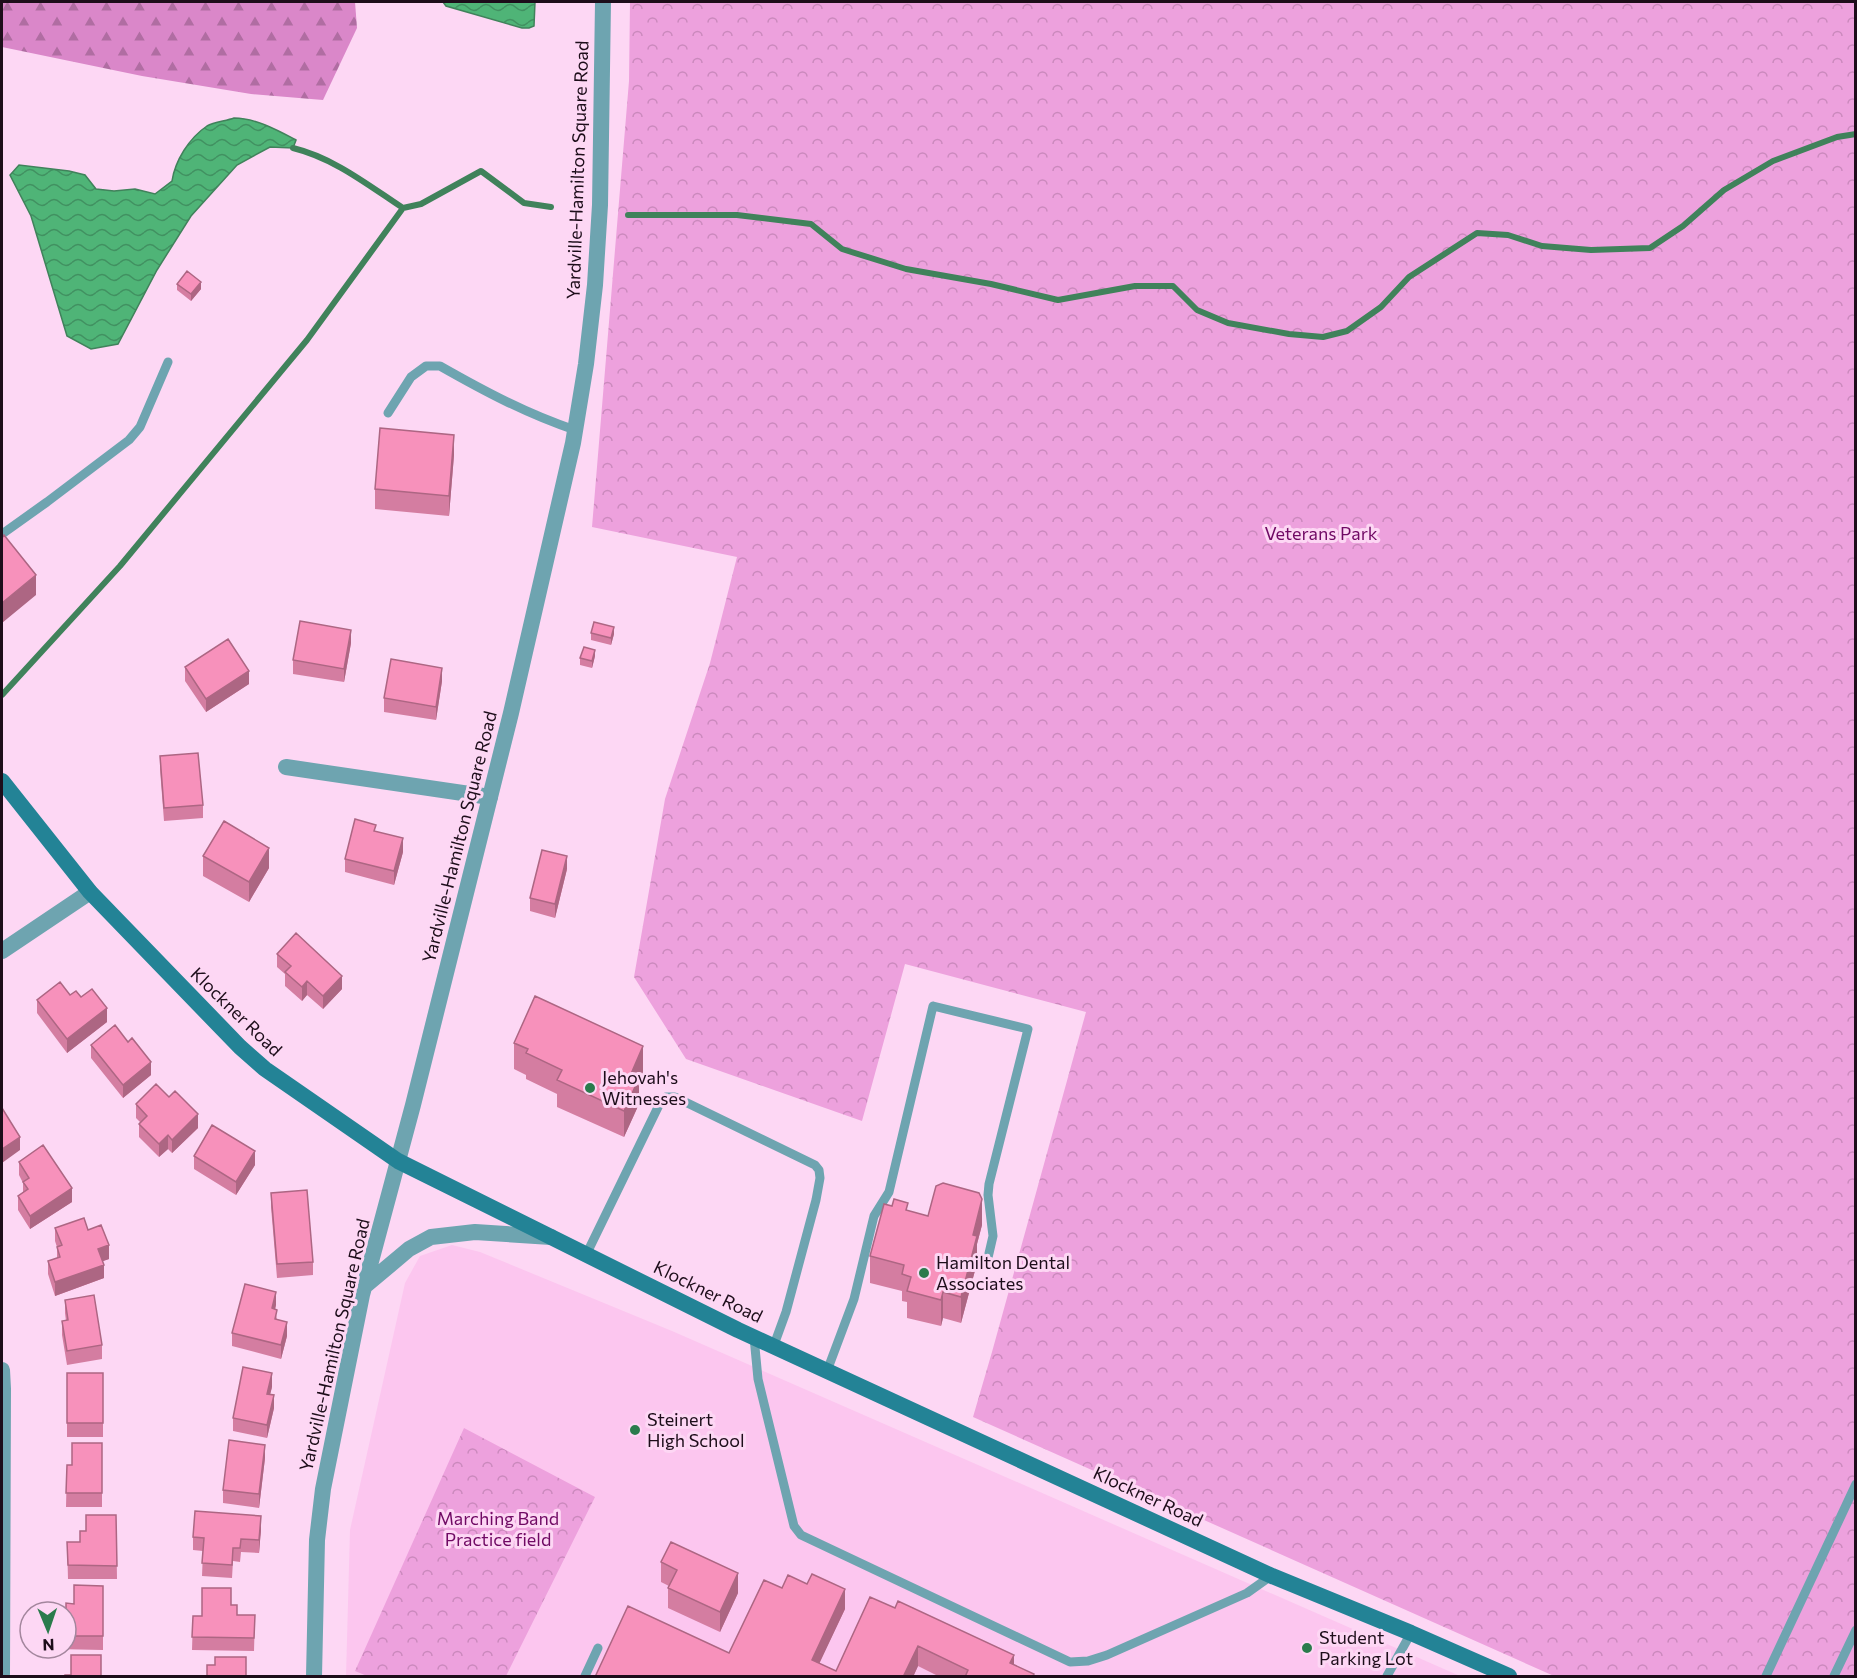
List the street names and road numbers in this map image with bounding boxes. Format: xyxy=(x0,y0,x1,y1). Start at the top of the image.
street label: Yardville-Hamilton Square Road xyxy=(561,40,593,300)
street label: Yardville-Hamilton Square Road xyxy=(417,709,501,965)
street label: Klockner Road xyxy=(186,962,287,1060)
street label: Yardville-Hamilton Square Road xyxy=(294,1216,374,1473)
street label: Klockner Road xyxy=(650,1255,767,1327)
street label: Klockner Road xyxy=(1090,1461,1207,1531)

